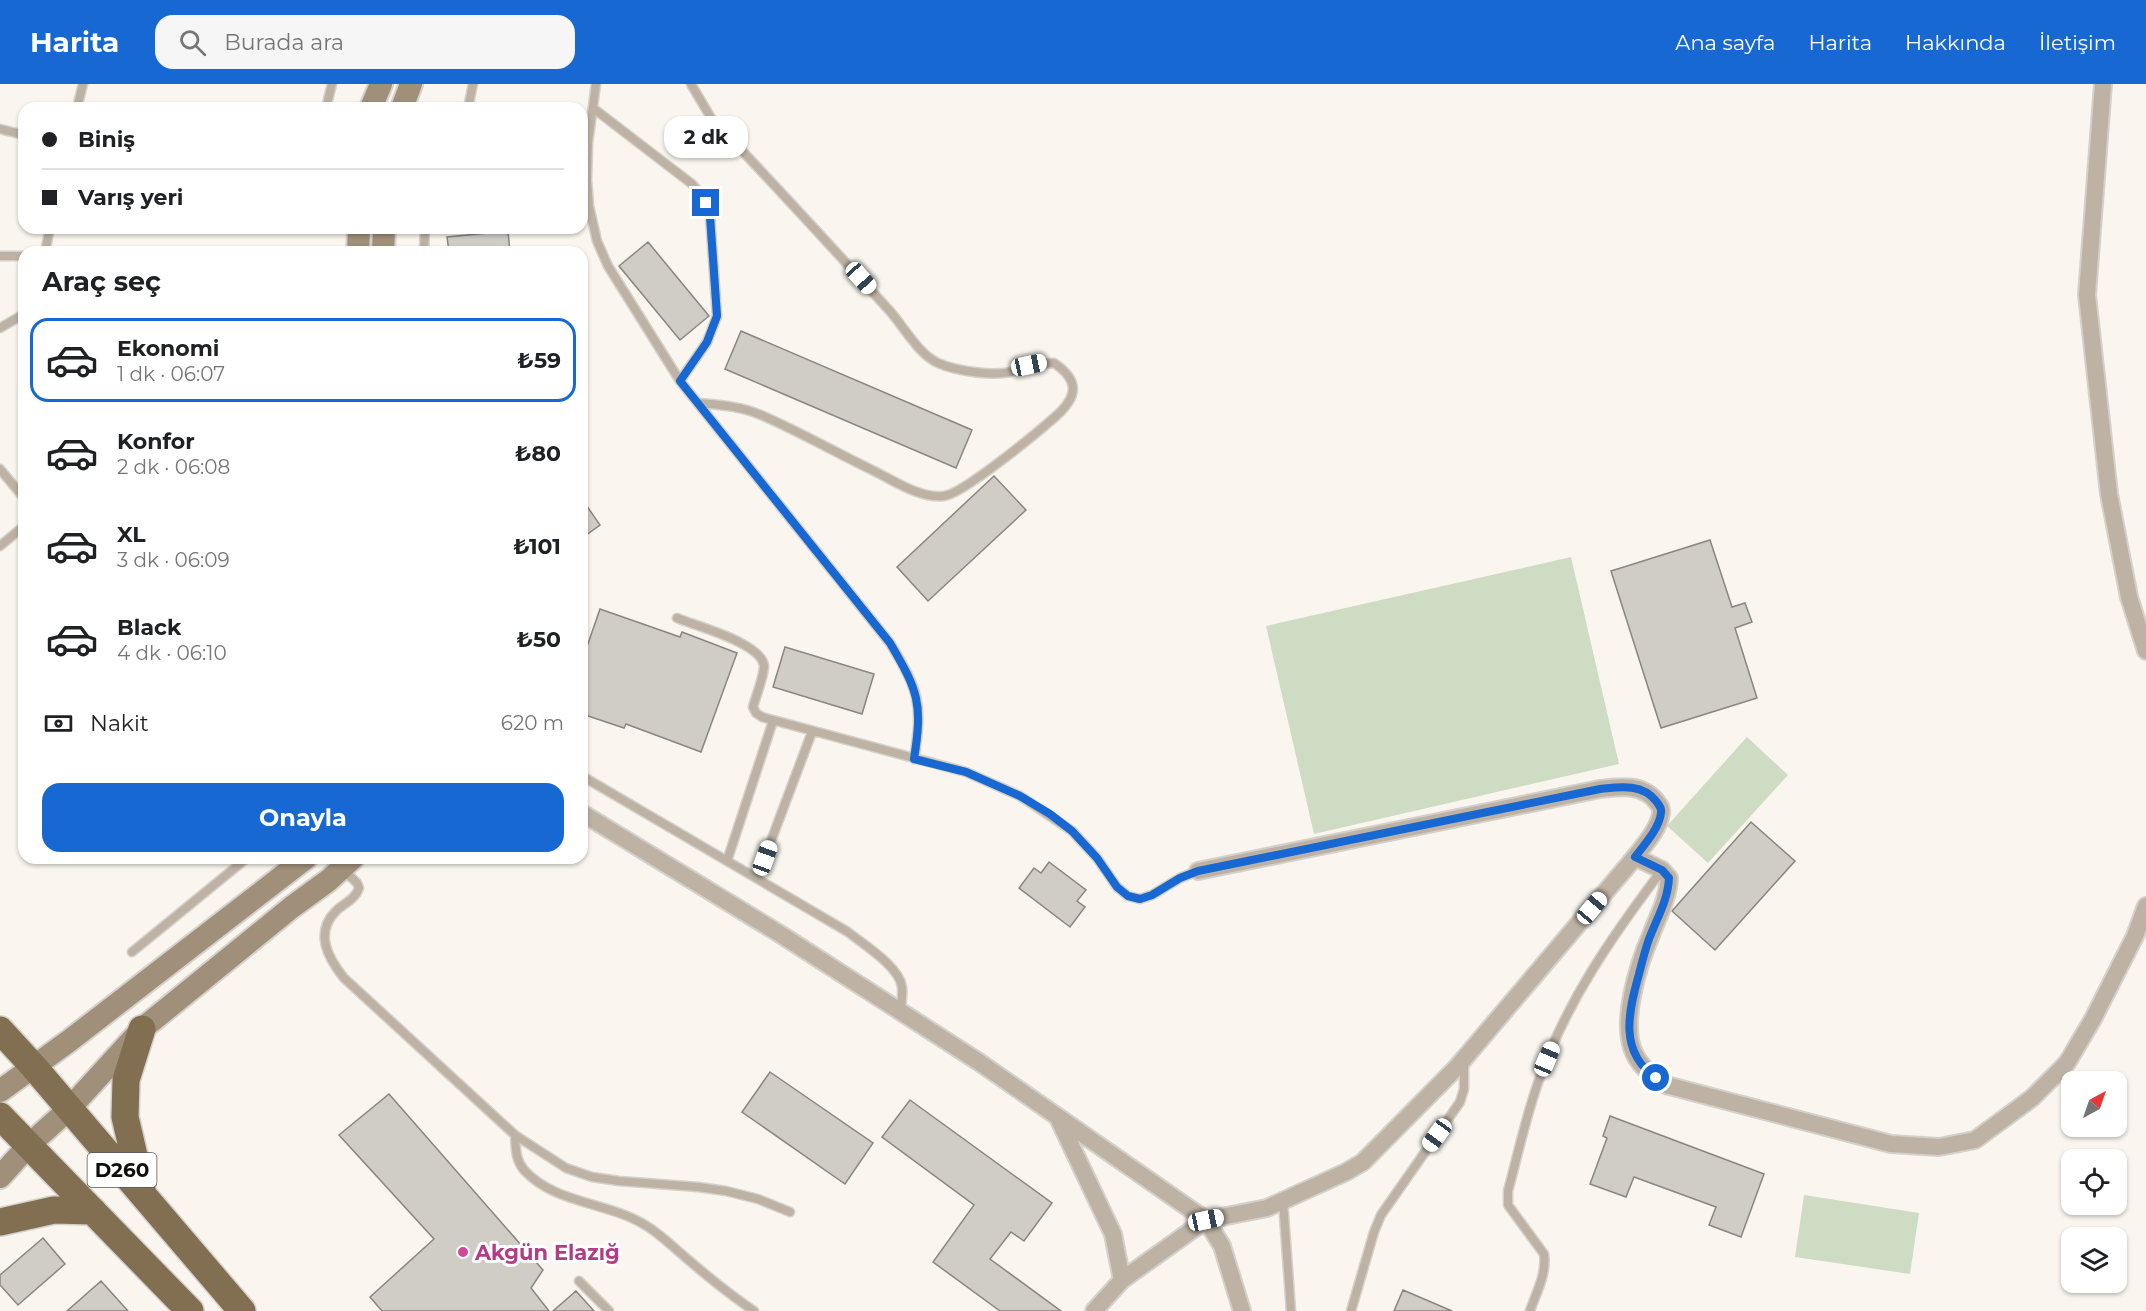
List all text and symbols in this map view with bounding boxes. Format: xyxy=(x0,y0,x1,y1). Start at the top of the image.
search box xyxy=(155,15,575,69)
text: Harita xyxy=(30,25,119,59)
icon: search xyxy=(176,26,209,59)
text: Burada ara xyxy=(224,29,344,56)
text: Ana sayfa xyxy=(1675,30,1775,55)
text: Harita xyxy=(1808,30,1872,55)
text: Hakkında xyxy=(1905,30,2006,55)
text: İletişim xyxy=(2039,30,2116,55)
callout: 2 dk xyxy=(664,116,748,158)
text: 2 dk xyxy=(684,125,728,149)
text: Biniş xyxy=(78,126,135,153)
text: Varış yeri xyxy=(78,184,183,211)
route end xyxy=(692,189,719,216)
car xyxy=(842,259,880,297)
text: Araç seç xyxy=(42,265,161,298)
icon: car xyxy=(45,333,99,387)
text: Ekonomi xyxy=(117,335,219,362)
text: ₺59 xyxy=(517,347,561,374)
car xyxy=(1010,352,1048,378)
text: 1 dk · 06:07 xyxy=(117,362,225,386)
icon: car xyxy=(45,426,99,480)
text: Konfor xyxy=(117,428,195,455)
text: ₺80 xyxy=(515,440,561,467)
text: 2 dk · 06:08 xyxy=(117,455,230,479)
icon: car xyxy=(45,519,99,573)
text: XL xyxy=(117,521,146,548)
text: ₺101 xyxy=(513,533,561,560)
text: 3 dk · 06:09 xyxy=(117,548,230,572)
icon: car xyxy=(45,612,99,666)
text: Black xyxy=(117,614,181,641)
text: ₺50 xyxy=(516,626,561,653)
text: 4 dk · 06:10 xyxy=(117,641,227,665)
icon: cash xyxy=(42,707,75,740)
text: Nakit xyxy=(90,710,149,737)
text: 620 m xyxy=(501,711,564,735)
button: Onayla xyxy=(42,783,564,852)
car xyxy=(750,838,780,878)
car xyxy=(1574,888,1610,928)
car xyxy=(1532,1039,1562,1079)
route start xyxy=(1642,1064,1669,1091)
north arrow xyxy=(2061,1071,2127,1137)
map controls xyxy=(2061,1071,2127,1293)
car xyxy=(1419,1115,1455,1155)
button: locate xyxy=(2061,1149,2127,1215)
road number: D260 xyxy=(88,1153,156,1187)
car xyxy=(1187,1207,1225,1233)
button: layers xyxy=(2061,1227,2127,1293)
place label: Akgün Elazığ xyxy=(474,1240,620,1265)
marker: Akgün Elazığ xyxy=(456,1245,470,1259)

